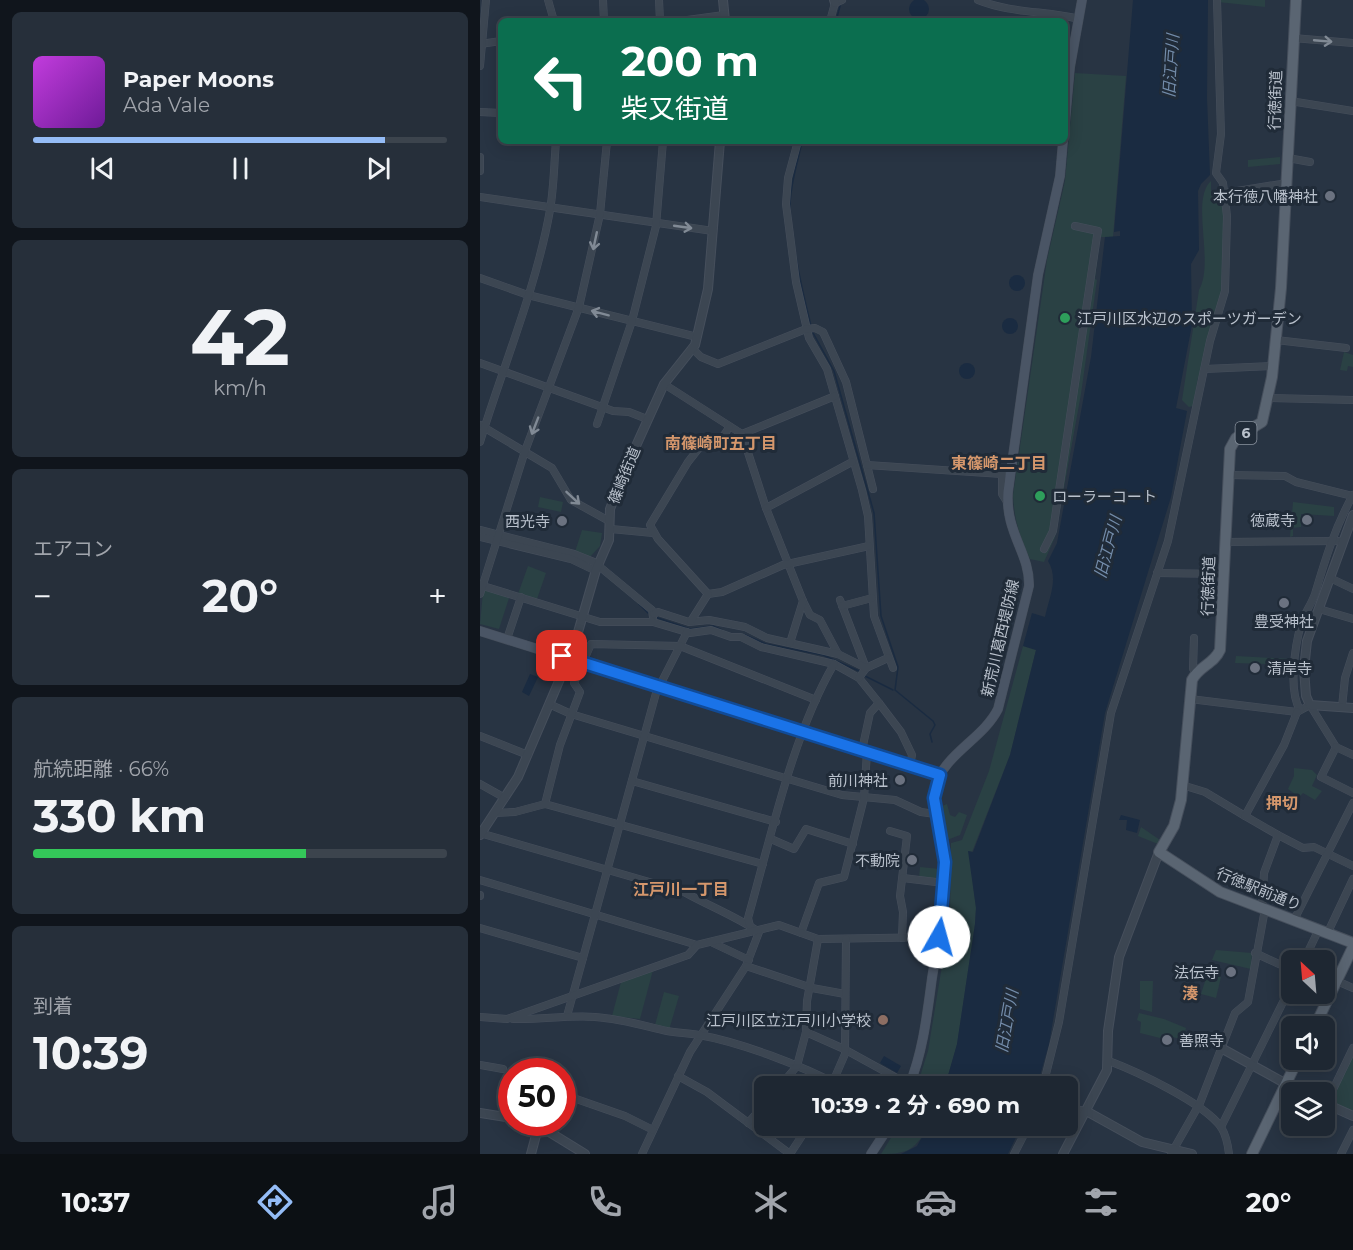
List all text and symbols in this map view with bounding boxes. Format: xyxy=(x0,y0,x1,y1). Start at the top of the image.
water label: 旧江戸川 xyxy=(1159,31,1183,99)
text: 200 m xyxy=(621,35,759,87)
one-way arrow xyxy=(1312,35,1332,46)
icon: left xyxy=(522,42,600,120)
text: Paper Moons xyxy=(123,66,274,93)
street label: 行徳街道 xyxy=(1264,70,1286,130)
text: 柴又街道 xyxy=(621,92,729,125)
text: Ada Vale xyxy=(123,93,210,117)
icon: previous xyxy=(86,152,119,185)
icon: pause xyxy=(224,152,257,185)
icon: next xyxy=(362,152,395,185)
place label: 本行徳八幡神社 xyxy=(1213,187,1318,206)
marker: 本行徳八幡神社 xyxy=(1323,189,1337,203)
one-way arrow xyxy=(673,221,693,232)
one-way arrow xyxy=(589,230,600,250)
text: 42 xyxy=(190,289,290,385)
one-way arrow xyxy=(591,306,610,318)
place label: 江戸川区水辺のスポーツガーデン xyxy=(1077,309,1302,328)
marker: 江戸川区水辺のスポーツガーデン xyxy=(1058,311,1072,325)
text: km/h xyxy=(213,376,267,400)
one-way arrow xyxy=(529,416,540,435)
road number: 6 xyxy=(1236,422,1257,444)
district label: 南篠崎町五丁目 xyxy=(665,434,777,453)
street label: 篠崎街道 xyxy=(604,444,644,506)
district label: 東篠崎二丁目 xyxy=(951,454,1047,473)
place label: ローラーコート xyxy=(1052,487,1157,506)
marker: ローラーコート xyxy=(1033,489,1047,503)
one-way arrow xyxy=(566,491,581,505)
place label: 徳蔵寺 xyxy=(1250,511,1295,530)
place label: 西光寺 xyxy=(505,512,550,531)
water label: 旧江戸川 xyxy=(1091,512,1126,580)
marker: 徳蔵寺 xyxy=(1300,513,1314,527)
marker: 西光寺 xyxy=(555,514,569,528)
text: エアコン xyxy=(33,537,113,561)
street label: 行徳街道 xyxy=(1197,556,1219,616)
text: 20° xyxy=(202,568,278,623)
text: − xyxy=(33,576,52,616)
text: + xyxy=(428,576,447,616)
street label: 新荒川葛西堤防線 xyxy=(977,577,1023,699)
marker: 豊受神社 xyxy=(1277,596,1291,610)
place label: 豊受神社 xyxy=(1254,612,1314,631)
pin xyxy=(536,630,587,681)
icon: arrive xyxy=(545,639,578,672)
place label: 清岸寺 xyxy=(1267,659,1312,678)
marker: 清岸寺 xyxy=(1248,661,1262,675)
text: 航続距離 · 66% xyxy=(33,757,169,781)
place label: 前川神社 xyxy=(828,771,888,790)
marker: 前川神社 xyxy=(893,773,907,787)
text: 330 km xyxy=(33,788,206,843)
district label: 押切 xyxy=(1266,794,1298,813)
place label: 不動院 xyxy=(855,851,900,870)
marker: 不動院 xyxy=(905,853,919,867)
street label: 行徳駅前通り xyxy=(1214,863,1304,915)
district label: 江戸川一丁目 xyxy=(633,880,729,899)
position arrow xyxy=(907,905,971,969)
north arrow xyxy=(1281,950,1335,1004)
map controls xyxy=(1281,950,1335,1136)
place label: 法伝寺 xyxy=(1174,963,1219,982)
marker: 法伝寺 xyxy=(1224,965,1238,979)
district label: 湊 xyxy=(1182,984,1198,1003)
water label: 旧江戸川 xyxy=(992,986,1022,1054)
text: 到着 xyxy=(33,994,73,1018)
place label: 江戸川区立江戸川小学校 xyxy=(706,1011,871,1030)
marker: 江戸川区立江戸川小学校 xyxy=(876,1013,890,1027)
button: sound xyxy=(1281,1016,1335,1070)
text: 10:39 xyxy=(33,1025,148,1080)
place label: 善照寺 xyxy=(1179,1031,1224,1050)
marker: 善照寺 xyxy=(1160,1033,1174,1047)
speed limit sign: 50 xyxy=(498,1058,576,1136)
button: layers xyxy=(1281,1082,1335,1136)
text: 10:39 · 2 分 · 690 m xyxy=(812,1092,1020,1119)
icon: directions xyxy=(254,1181,296,1223)
icon: music xyxy=(419,1181,461,1223)
icon: phone xyxy=(584,1181,626,1223)
icon: climate xyxy=(750,1181,792,1223)
icon: car xyxy=(915,1181,957,1223)
icon: filters xyxy=(1080,1181,1122,1223)
text: 10:37 xyxy=(62,1186,130,1219)
text: 20° xyxy=(1246,1186,1291,1219)

